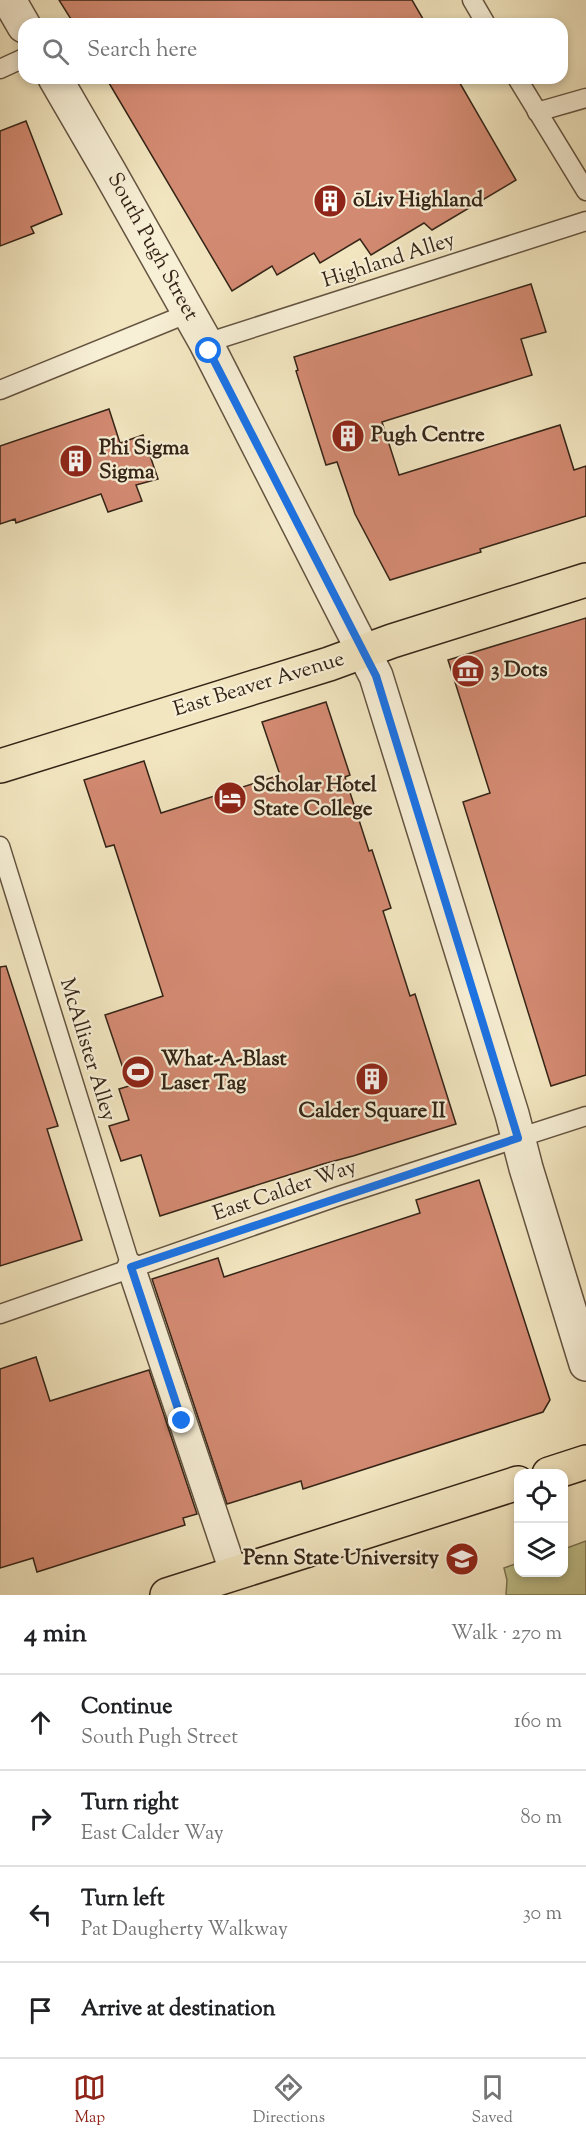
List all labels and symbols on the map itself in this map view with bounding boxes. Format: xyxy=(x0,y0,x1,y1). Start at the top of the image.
street label: South Pugh Street xyxy=(99,168,205,326)
building icon: ōLiv Highland xyxy=(312,183,348,219)
place label: ōLiv Highland xyxy=(353,186,483,216)
street label: Highland Alley xyxy=(319,225,460,297)
route start xyxy=(195,337,221,363)
building icon: Pugh Centre xyxy=(330,418,366,454)
place label: Pugh Centre xyxy=(371,421,485,451)
place label: Phi Sigma Sigma xyxy=(99,434,190,488)
building icon: Phi Sigma Sigma xyxy=(58,443,94,479)
street label: East Beaver Avenue xyxy=(170,645,348,725)
museum icon: 3 Dots xyxy=(450,653,486,689)
place label: 3 Dots xyxy=(491,656,547,686)
place label: Scholar Hotel State College xyxy=(253,771,377,825)
hotel icon: Scholar Hotel State College xyxy=(212,780,248,816)
street label: McAllister Alley xyxy=(51,975,123,1126)
place label: What-A-Blast Laser Tag xyxy=(161,1045,287,1099)
sports icon: What-A-Blast Laser Tag xyxy=(120,1054,156,1090)
building icon: Calder Square II xyxy=(354,1061,390,1097)
place label: Calder Square II xyxy=(298,1097,446,1127)
street label: East Calder Way xyxy=(209,1152,361,1230)
route end xyxy=(168,1407,194,1433)
school or university icon: Penn State University xyxy=(444,1541,480,1577)
place label: Penn State University xyxy=(243,1544,440,1574)

